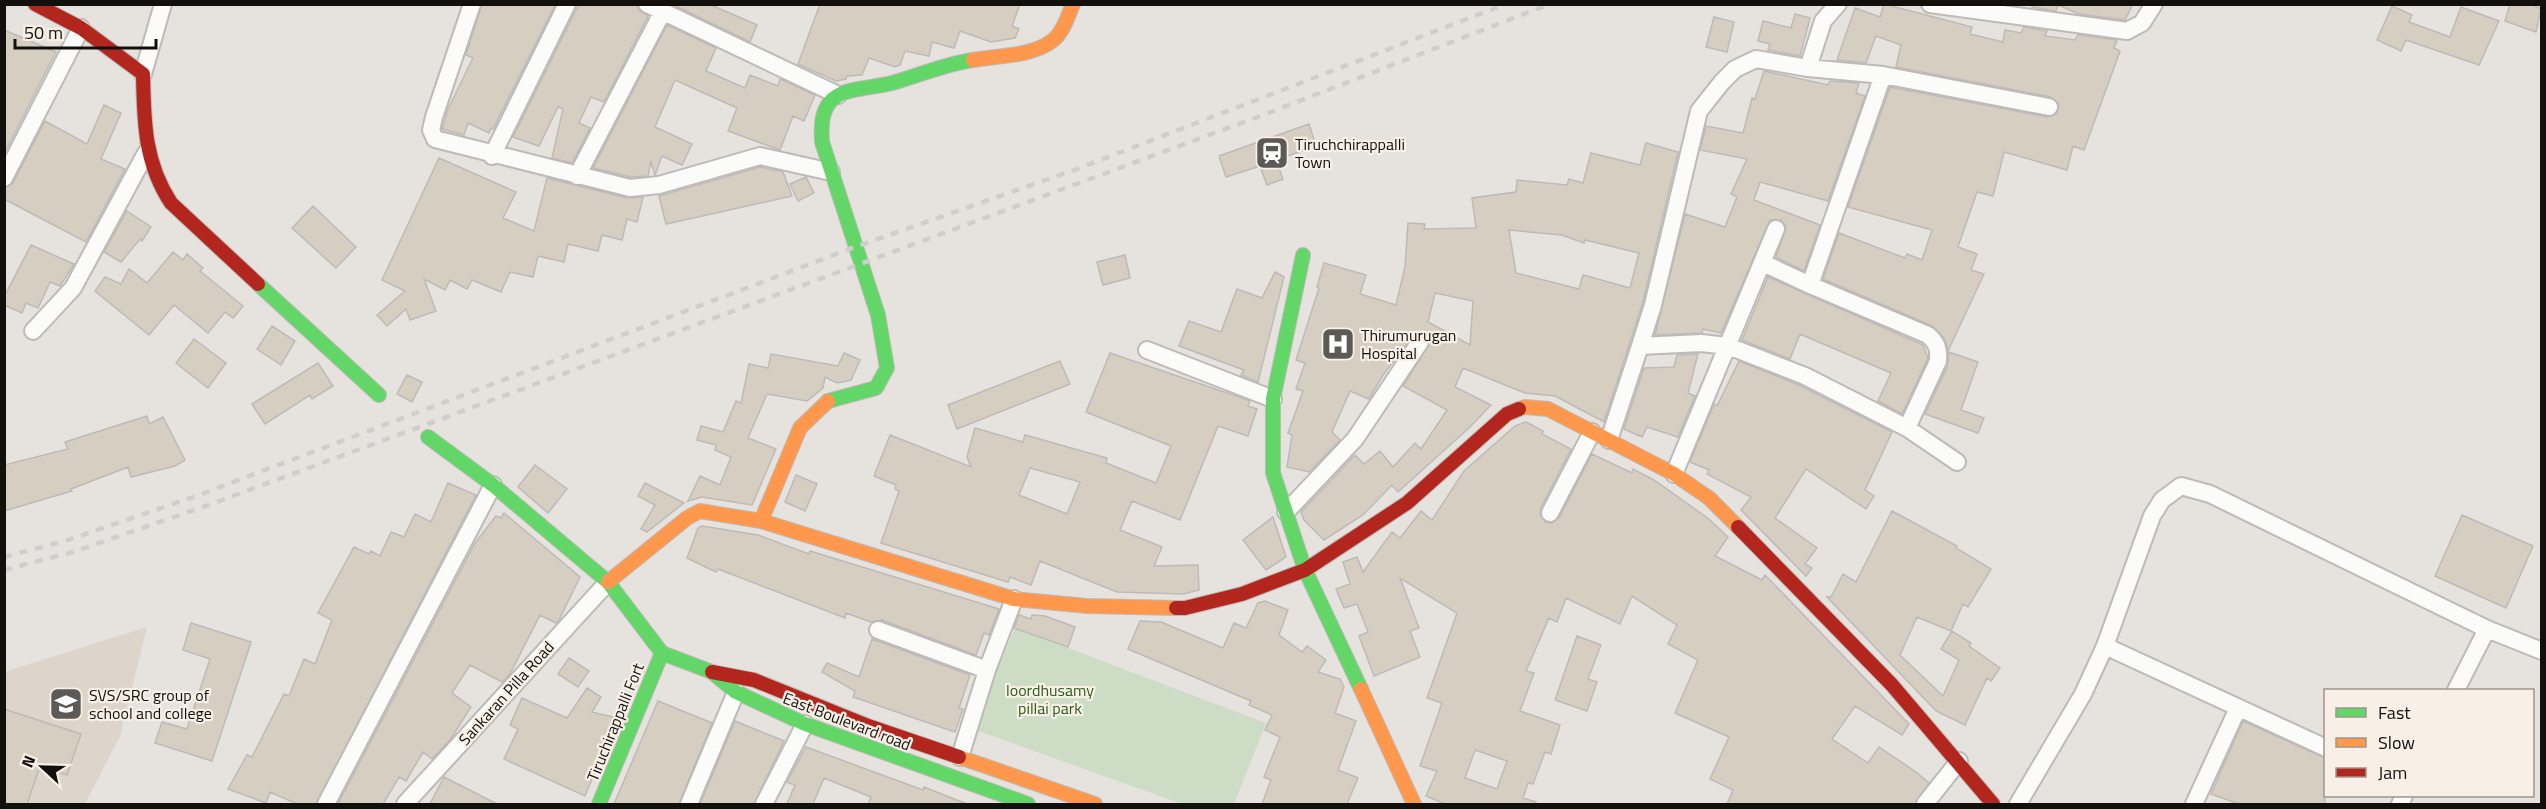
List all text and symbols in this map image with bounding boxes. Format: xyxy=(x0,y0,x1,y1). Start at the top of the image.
scale bar xyxy=(15,12,156,50)
text: 50 m xyxy=(24,19,63,46)
place label: Tiruchchirappalli Town xyxy=(1295,132,1405,174)
station icon: Tiruchchirappalli Town xyxy=(1254,135,1290,171)
place label: Thirumurugan Hospital xyxy=(1361,323,1456,365)
hospital icon: Thirumurugan Hospital xyxy=(1320,326,1356,362)
street label: Sankaran Pilla Road xyxy=(453,635,559,751)
street label: Tiruchirappalli Fort xyxy=(580,659,650,785)
park label: loordhusamy pillai park xyxy=(1006,678,1094,720)
place label: SVS/SRC group of school and college xyxy=(89,683,212,725)
school or university icon: SVS/SRC group of school and college xyxy=(48,686,84,722)
street label: East Boulevard road xyxy=(780,686,914,756)
legend xyxy=(2324,689,2534,797)
text: Fast xyxy=(2378,699,2411,726)
text: Slow xyxy=(2378,729,2415,756)
north arrow xyxy=(12,737,72,797)
text: N xyxy=(15,752,41,771)
text: Jam xyxy=(2378,759,2407,786)

